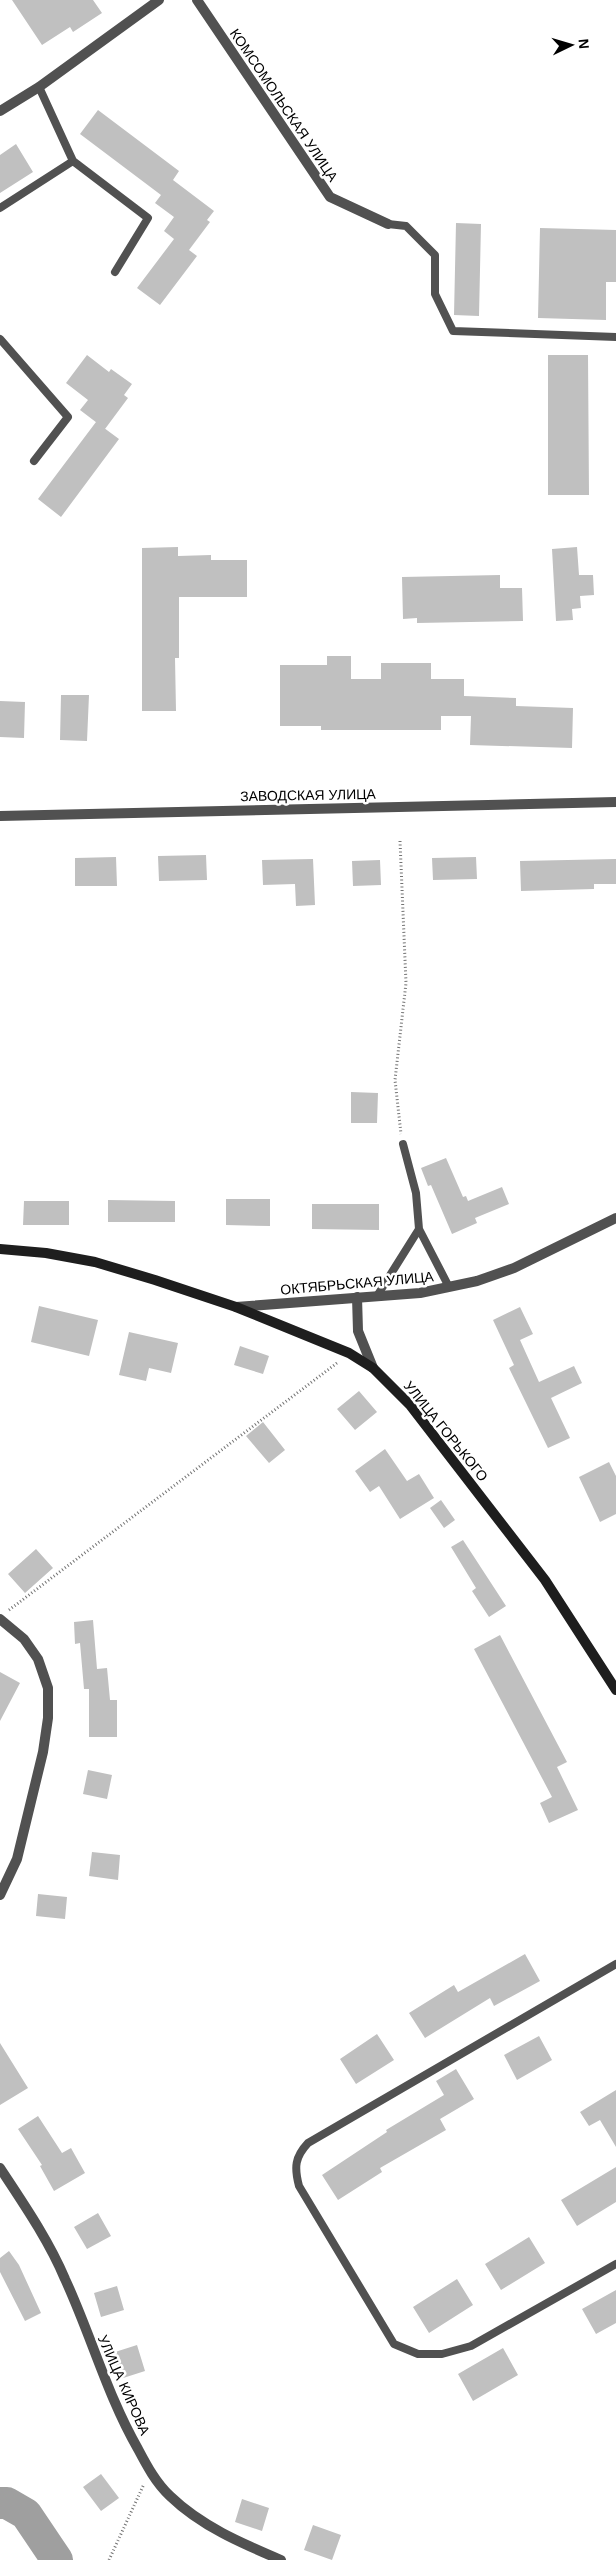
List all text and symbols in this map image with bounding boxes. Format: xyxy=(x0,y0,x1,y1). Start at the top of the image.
north arrow xyxy=(546,20,596,70)
street label: КОМСОМОЛЬСКАЯ УЛИЦА xyxy=(227,26,342,185)
text: N xyxy=(576,38,592,50)
street label: ЗАВОДСКАЯ УЛИЦА xyxy=(240,786,377,804)
street label: ОКТЯБРЬСКАЯ УЛИЦА xyxy=(280,1268,435,1298)
street label: УЛИЦА ГОРЬКОГО xyxy=(401,1378,491,1484)
street label: УЛИЦА КИРОВА xyxy=(95,2333,153,2438)

